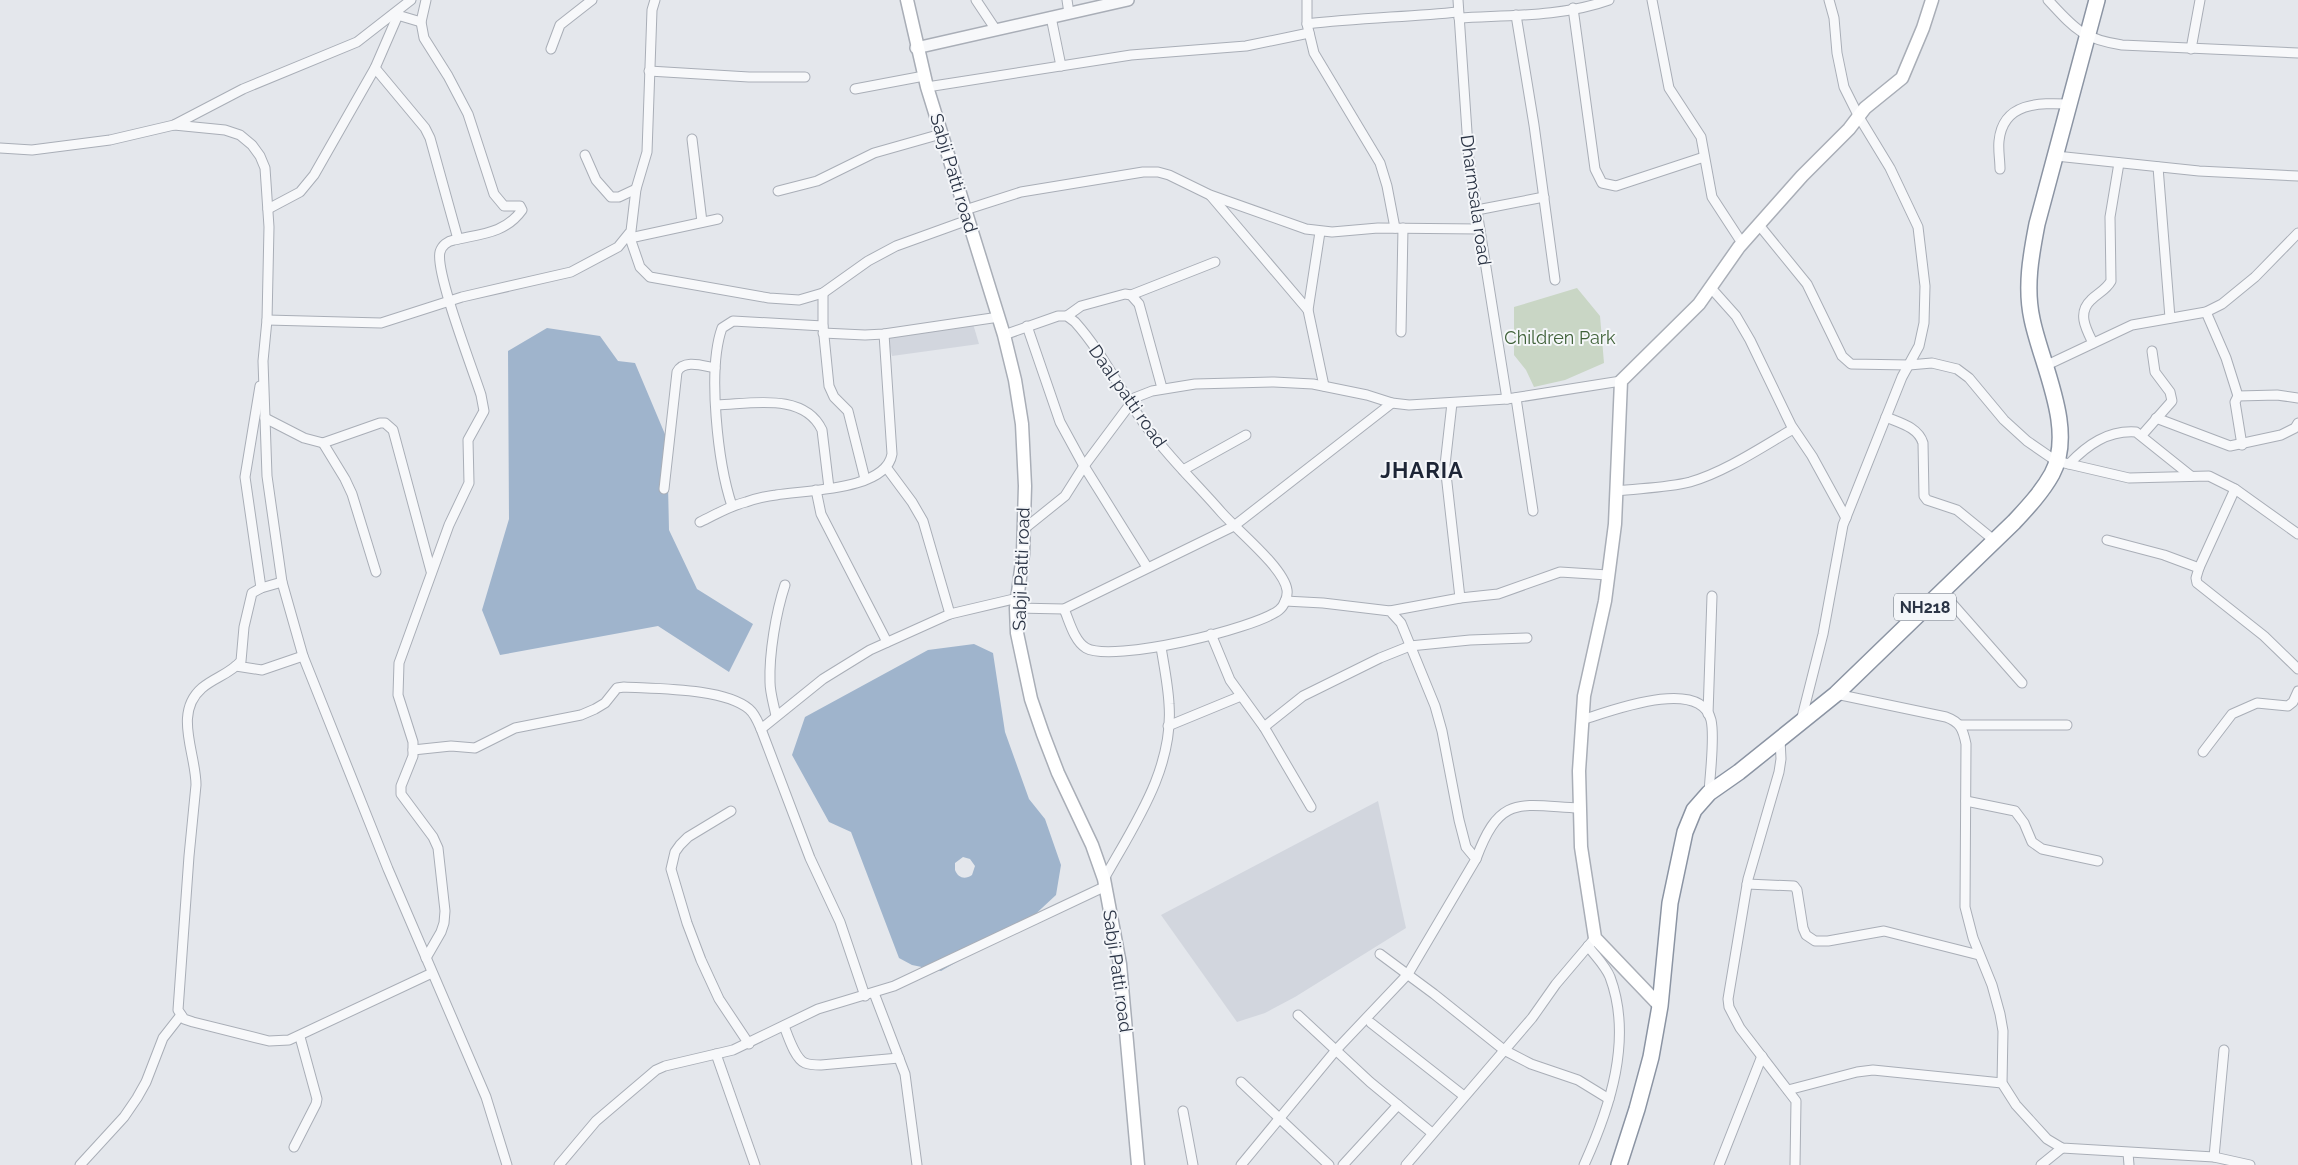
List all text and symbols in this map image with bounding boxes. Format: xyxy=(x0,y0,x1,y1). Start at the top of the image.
street label: Sabji Patti road xyxy=(926,111,982,235)
street label: Dharmsala road xyxy=(1456,133,1496,267)
park label: Children Park xyxy=(1504,327,1616,348)
street label: Daal patti road xyxy=(1085,341,1171,451)
district label: JHARIA xyxy=(1380,457,1464,483)
street label: Sabji Patti road xyxy=(1008,507,1034,631)
road number: NH218 xyxy=(1894,594,1956,620)
street label: Sabji Patti road xyxy=(1099,908,1137,1034)

